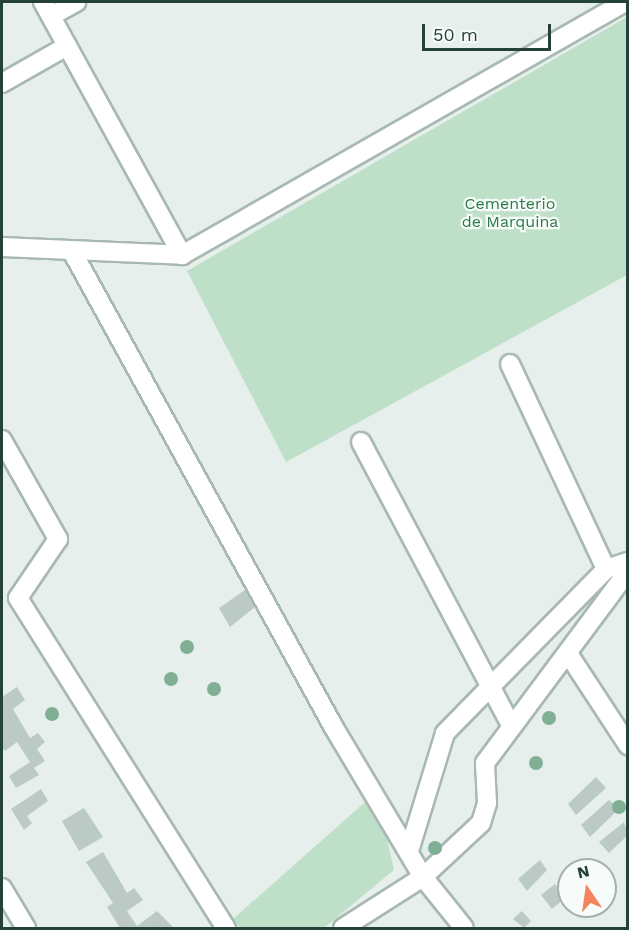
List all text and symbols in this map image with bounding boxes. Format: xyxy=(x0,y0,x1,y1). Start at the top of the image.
scale bar xyxy=(425,12,554,50)
text: 50 m xyxy=(433,24,478,45)
park label: Cementerio de Marquina xyxy=(462,194,558,232)
north arrow xyxy=(557,858,617,918)
text: N xyxy=(575,861,591,883)

